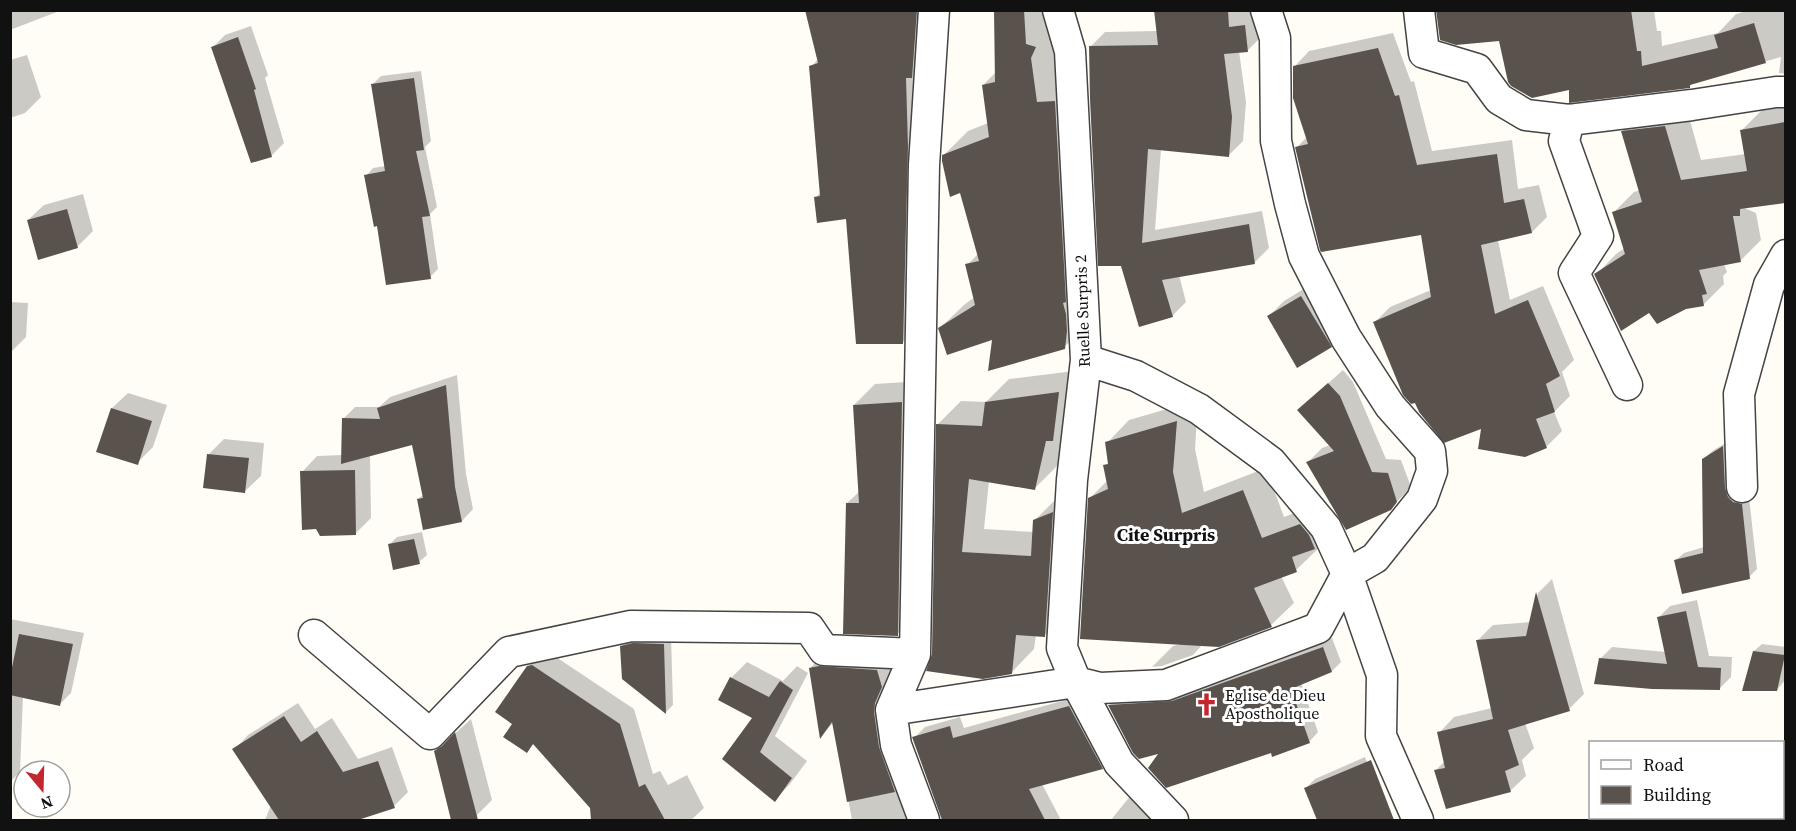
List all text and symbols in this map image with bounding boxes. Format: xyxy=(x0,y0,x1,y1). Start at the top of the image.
street label: Ruelle Surpris 2 xyxy=(1069,254,1095,368)
district label: Cite Surpris xyxy=(1117,522,1215,547)
place label: Eglise de Dieu Apostholique xyxy=(1225,684,1326,724)
church icon: Eglise de Dieu Apostholique xyxy=(1194,691,1220,717)
legend xyxy=(1589,741,1784,819)
text: Road xyxy=(1643,752,1684,777)
north arrow xyxy=(12,759,72,819)
text: Building xyxy=(1643,782,1711,807)
text: N xyxy=(37,791,56,816)

